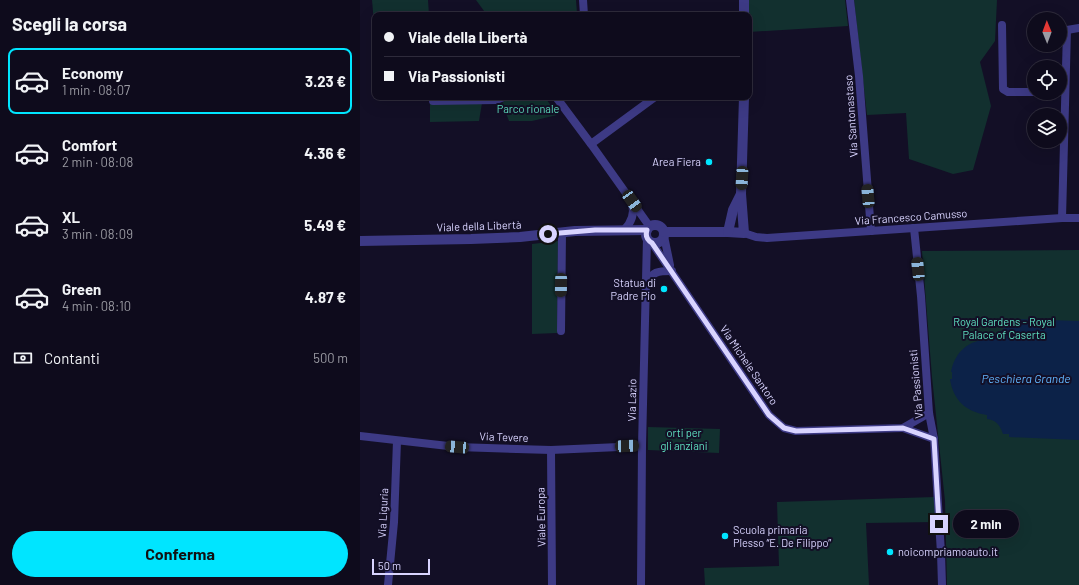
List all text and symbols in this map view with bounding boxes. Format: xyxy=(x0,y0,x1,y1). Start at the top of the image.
north arrow xyxy=(1027,12,1067,52)
map controls xyxy=(1027,12,1067,148)
text: Scegli la corsa xyxy=(12,13,127,35)
text: Viale della Libertà xyxy=(408,28,527,46)
button: locate xyxy=(1027,60,1067,100)
icon: car xyxy=(14,63,50,99)
text: Economy xyxy=(62,64,123,82)
text: Via Passionisti xyxy=(408,67,505,85)
text: 3.23 € xyxy=(305,72,346,90)
street label: Via Santonastaso xyxy=(841,74,860,158)
text: 1 min · 08:07 xyxy=(62,82,130,98)
park label: Parco rionale xyxy=(497,102,559,115)
button: layers xyxy=(1027,108,1067,148)
icon: car xyxy=(14,135,50,171)
text: Comfort xyxy=(62,136,117,154)
text: 4.36 € xyxy=(304,144,346,162)
text: 2 min · 08:08 xyxy=(62,154,133,170)
place label: Area Fiera xyxy=(652,155,701,168)
marker: Area Fiera xyxy=(704,157,714,167)
car xyxy=(735,166,749,190)
car xyxy=(861,184,875,208)
car xyxy=(620,188,644,214)
street label: Via Francesco Camusso xyxy=(854,206,968,227)
icon: car xyxy=(14,207,50,243)
text: XL xyxy=(62,208,80,226)
text: 5.49 € xyxy=(304,216,346,234)
street label: Viale della Libertà xyxy=(436,218,522,233)
route start xyxy=(539,225,557,243)
text: 3 min · 08:09 xyxy=(62,226,133,242)
car xyxy=(911,256,925,282)
car xyxy=(555,273,567,297)
place label: Statua di Padre Pio xyxy=(611,276,656,302)
icon: car xyxy=(14,279,50,315)
text: Green xyxy=(62,280,101,298)
marker: Statua di Padre Pio xyxy=(659,284,669,294)
text: 4.87 € xyxy=(305,288,346,306)
text: 4 min · 08:10 xyxy=(62,298,131,314)
park label: Royal Gardens - Royal Palace of Caserta xyxy=(953,315,1055,341)
street label: Via Michele Santoro xyxy=(718,322,781,407)
icon: cash xyxy=(12,347,34,369)
text: Contanti xyxy=(44,349,100,367)
street label: Via Passionisti xyxy=(906,349,925,419)
text: 500 m xyxy=(313,350,348,366)
water label: Peschiera Grande xyxy=(982,371,1070,385)
street label: Via Lazio xyxy=(625,379,638,421)
park label: orti per gli anziani xyxy=(660,426,708,452)
street label: Via Tevere xyxy=(479,429,529,444)
car xyxy=(445,440,469,454)
car xyxy=(615,440,639,452)
street label: Via Liguria xyxy=(375,487,390,538)
street label: Viale Europa xyxy=(533,487,548,547)
callout: 2 min xyxy=(953,510,1019,538)
route end xyxy=(930,515,948,533)
text: 2 min xyxy=(970,516,1002,532)
place label: Scuola primaria Plesso “E. De Filippo” xyxy=(733,523,831,549)
button: Conferma xyxy=(12,531,348,577)
marker: Scuola primaria Plesso “E. De Filippo” xyxy=(720,531,730,541)
place label: noicompriamoauto.it xyxy=(898,545,998,558)
marker: noicompriamoauto.it xyxy=(885,547,895,557)
scale bar xyxy=(372,557,430,576)
text: 50 m xyxy=(378,559,401,572)

